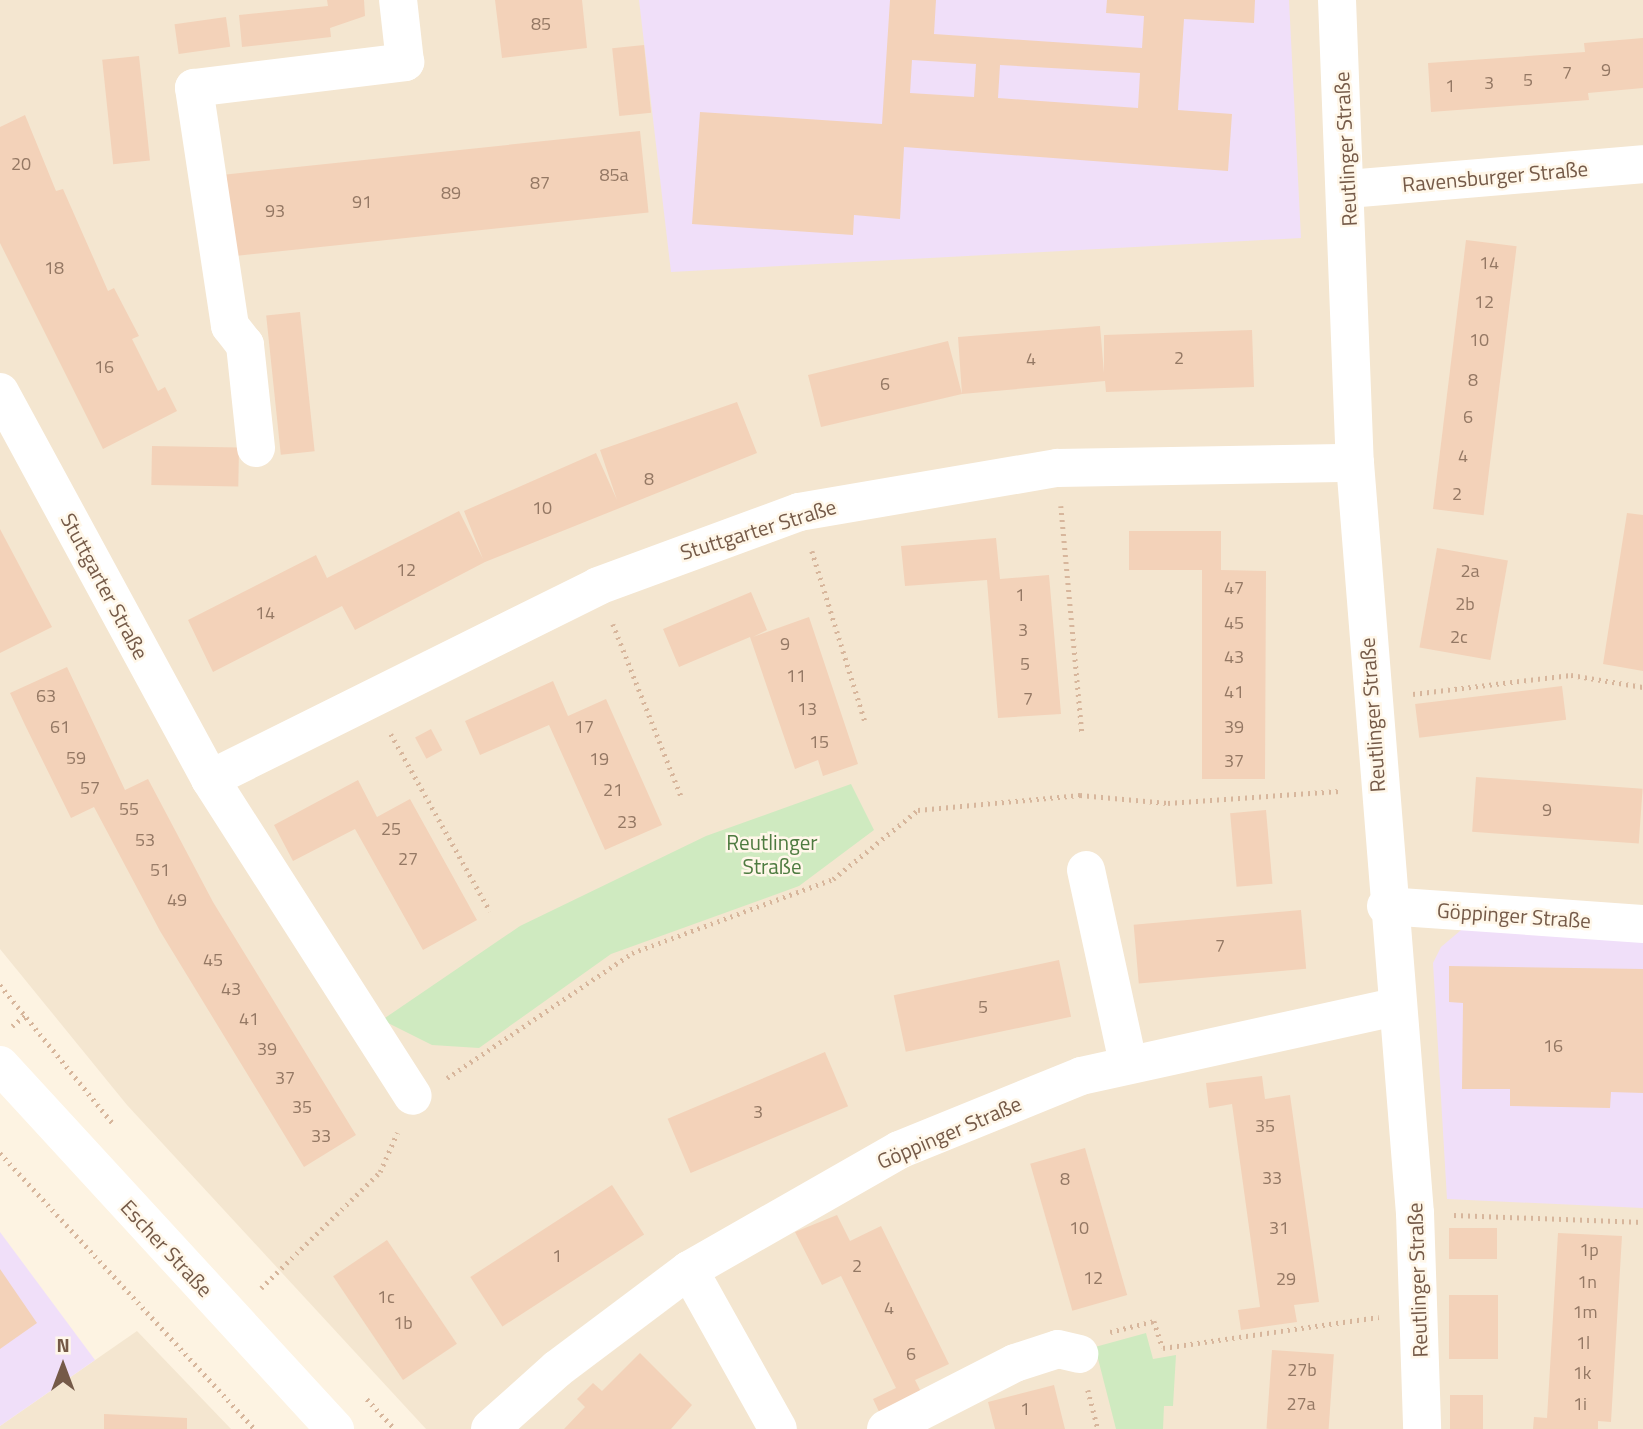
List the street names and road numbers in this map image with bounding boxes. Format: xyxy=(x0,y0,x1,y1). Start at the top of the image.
street label: Reutlinger Straße xyxy=(1328,71,1362,227)
street label: Ravensburger Straße xyxy=(1401,155,1589,197)
street label: Stuttgarter Straße xyxy=(677,493,839,565)
street label: Stuttgarter Straße xyxy=(56,509,154,663)
street label: Reutlinger Straße xyxy=(1354,637,1390,793)
street label: Göppinger Straße xyxy=(1436,897,1592,933)
street label: Göppinger Straße xyxy=(873,1090,1025,1174)
street label: Escher Straße xyxy=(116,1194,218,1302)
street label: Reutlinger Straße xyxy=(1402,1202,1432,1358)

